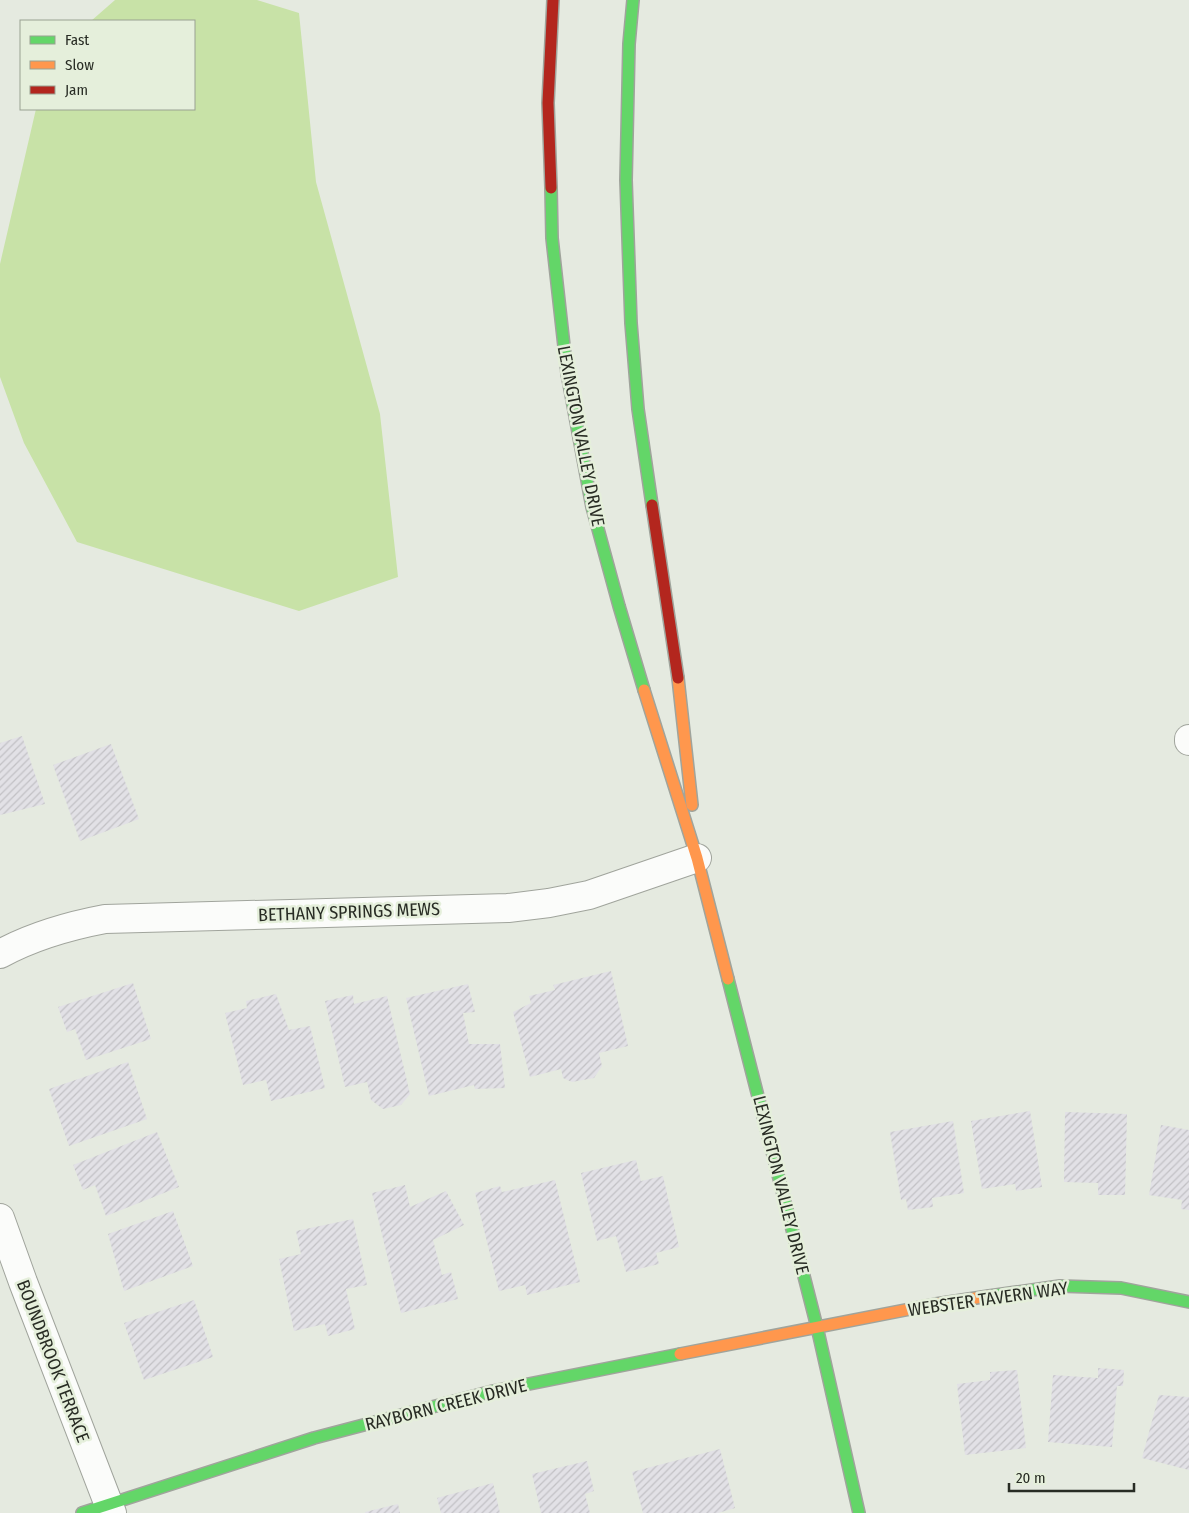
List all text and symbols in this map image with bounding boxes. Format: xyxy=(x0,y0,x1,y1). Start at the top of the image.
legend xyxy=(20,20,195,110)
text: Fast xyxy=(65,31,89,49)
text: Slow xyxy=(65,56,94,74)
text: Jam xyxy=(65,81,88,99)
street label: LEXINGTON VALLEY DRIVE xyxy=(553,344,609,528)
street label: BETHANY SPRINGS MEWS xyxy=(258,898,440,926)
street label: LEXINGTON VALLEY DRIVE xyxy=(748,1093,814,1277)
street label: BOUNDBROOK TERRACE xyxy=(12,1277,94,1445)
street label: WEBSTER TAVERN WAY xyxy=(907,1277,1069,1321)
street label: RAYBORN CREEK DRIVE xyxy=(363,1374,529,1436)
scale bar xyxy=(1009,1460,1134,1492)
text: 20 m xyxy=(1016,1469,1046,1487)

